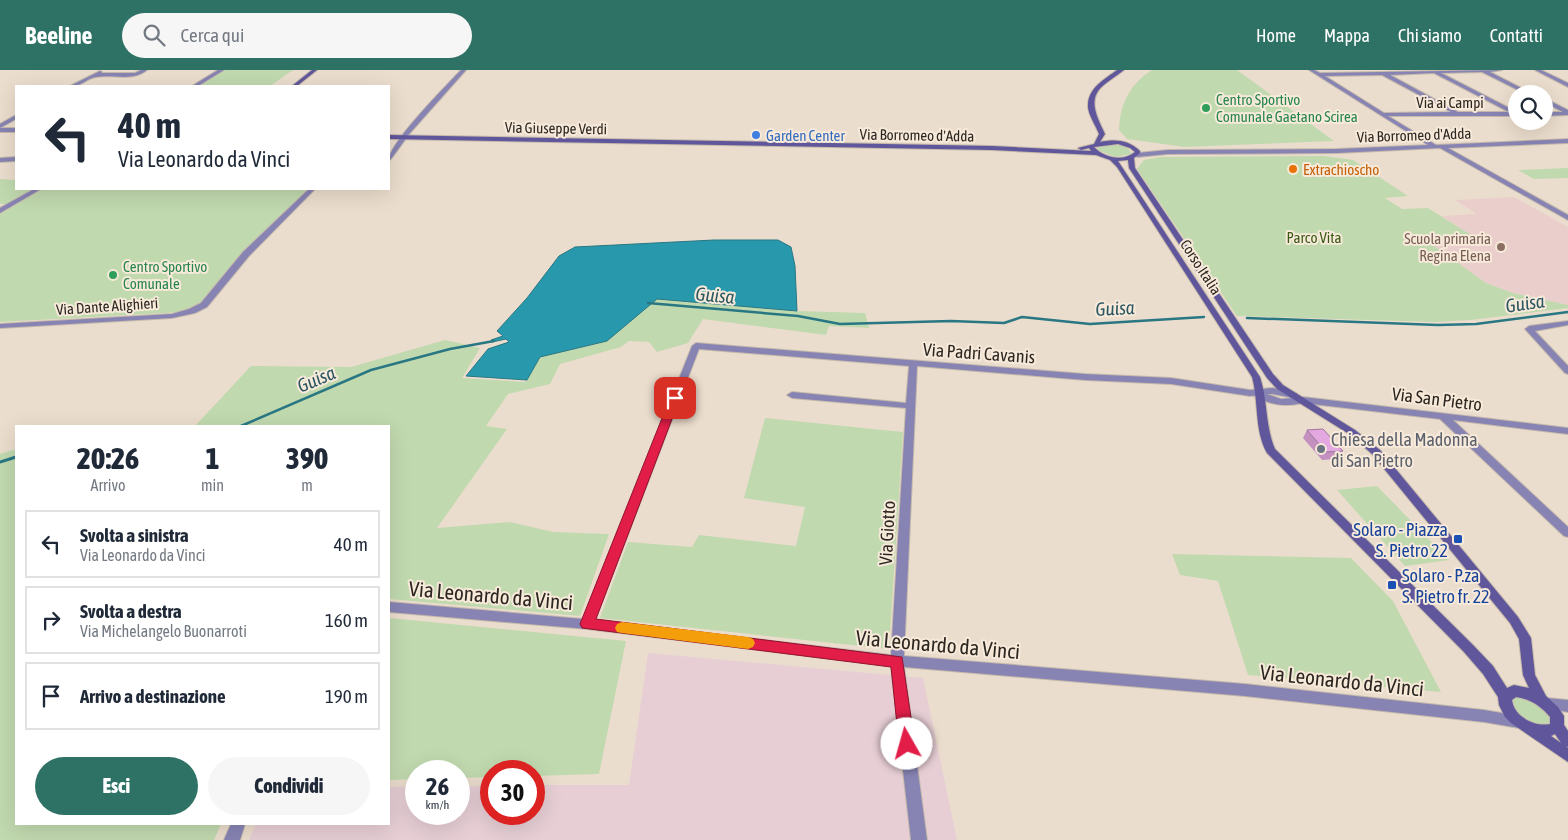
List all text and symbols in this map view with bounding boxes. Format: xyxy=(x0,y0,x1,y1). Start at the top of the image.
search box xyxy=(122,13,472,58)
icon: search xyxy=(140,21,168,49)
text: Beeline xyxy=(25,22,92,49)
text: Cerca qui xyxy=(180,24,244,46)
text: Home xyxy=(1256,25,1296,46)
text: Mappa xyxy=(1324,25,1370,46)
text: Chi siamo xyxy=(1398,25,1462,46)
text: Contatti xyxy=(1490,25,1543,46)
map controls xyxy=(1508,85,1553,130)
button: search xyxy=(1508,85,1553,130)
place label: Centro Sportivo Comunale Gaetano Scirea xyxy=(1216,91,1358,125)
street label: Via ai Campi xyxy=(1416,94,1484,111)
marker: Centro Sportivo Comunale Gaetano Scirea xyxy=(1200,102,1212,114)
icon: left xyxy=(35,105,100,170)
text: 40 m xyxy=(118,105,181,145)
street label: Via Giuseppe Verdi xyxy=(505,119,607,137)
street label: Via Borromeo d'Adda xyxy=(1356,125,1472,145)
street label: Via Borromeo d'Adda xyxy=(860,126,974,144)
place label: Garden Center xyxy=(766,127,845,144)
marker: Garden Center xyxy=(750,129,762,141)
text: Via Leonardo da Vinci xyxy=(118,146,290,172)
place label: Extrachioscho xyxy=(1303,161,1379,178)
marker: Extrachioscho xyxy=(1287,163,1299,175)
park label: Parco Vita xyxy=(1286,229,1342,246)
place label: Scuola primaria Regina Elena xyxy=(1404,230,1491,264)
street label: Corso Italia xyxy=(1177,236,1225,298)
marker: Scuola primaria Regina Elena xyxy=(1495,241,1507,253)
place label: Centro Sportivo Comunale xyxy=(123,258,207,292)
marker: Centro Sportivo Comunale xyxy=(107,269,119,281)
water label: Guisa xyxy=(695,282,736,308)
water label: Guisa xyxy=(1504,289,1546,317)
street label: Via Dante Alighieri xyxy=(55,294,159,318)
water label: Guisa xyxy=(1095,296,1135,320)
street label: Via Padri Cavanis xyxy=(922,339,1036,367)
water label: Guisa xyxy=(294,361,338,397)
pin xyxy=(654,377,696,419)
street label: Via San Pietro xyxy=(1391,383,1483,415)
icon: arrive xyxy=(661,384,689,412)
place label: Chiesa della Madonna di San Pietro xyxy=(1331,429,1478,471)
text: 20:26 xyxy=(77,441,139,475)
text: 1 xyxy=(205,441,220,475)
text: 390 xyxy=(286,441,328,475)
marker: Chiesa della Madonna di San Pietro xyxy=(1315,443,1327,455)
text: Arrivo xyxy=(91,476,125,494)
text: min xyxy=(201,476,224,494)
text: m xyxy=(301,476,313,494)
street label: Via Giotto xyxy=(875,500,899,566)
place label: Solaro - Piazza S. Pietro 22 xyxy=(1353,519,1448,561)
text: Svolta a sinistra xyxy=(80,524,189,546)
icon: left xyxy=(37,530,65,558)
text: 40 m xyxy=(334,533,368,555)
marker: Solaro - Piazza S. Pietro 22 xyxy=(1452,533,1464,545)
text: Via Leonardo da Vinci xyxy=(80,546,205,564)
place label: Solaro - P.za S. Pietro fr. 22 xyxy=(1402,565,1490,607)
street label: Via Leonardo da Vinci xyxy=(408,576,574,614)
marker: Solaro - P.za S. Pietro fr. 22 xyxy=(1386,579,1398,591)
text: Svolta a destra xyxy=(80,600,182,622)
icon: right xyxy=(37,606,65,634)
text: 160 m xyxy=(325,609,368,631)
text: Via Michelangelo Buonarroti xyxy=(80,622,247,640)
street label: Via Leonardo da Vinci xyxy=(855,625,1021,663)
street label: Via Leonardo da Vinci xyxy=(1259,659,1425,701)
icon: arrive xyxy=(37,682,65,710)
text: Arrivo a destinazione xyxy=(80,685,226,707)
text: 190 m xyxy=(325,685,368,707)
position arrow xyxy=(880,717,932,769)
button: Esci xyxy=(35,757,198,815)
button: Condividi xyxy=(208,757,370,815)
speed limit sign: 30 xyxy=(480,760,545,825)
text: 26 xyxy=(426,772,449,800)
text: km/h xyxy=(426,798,449,812)

